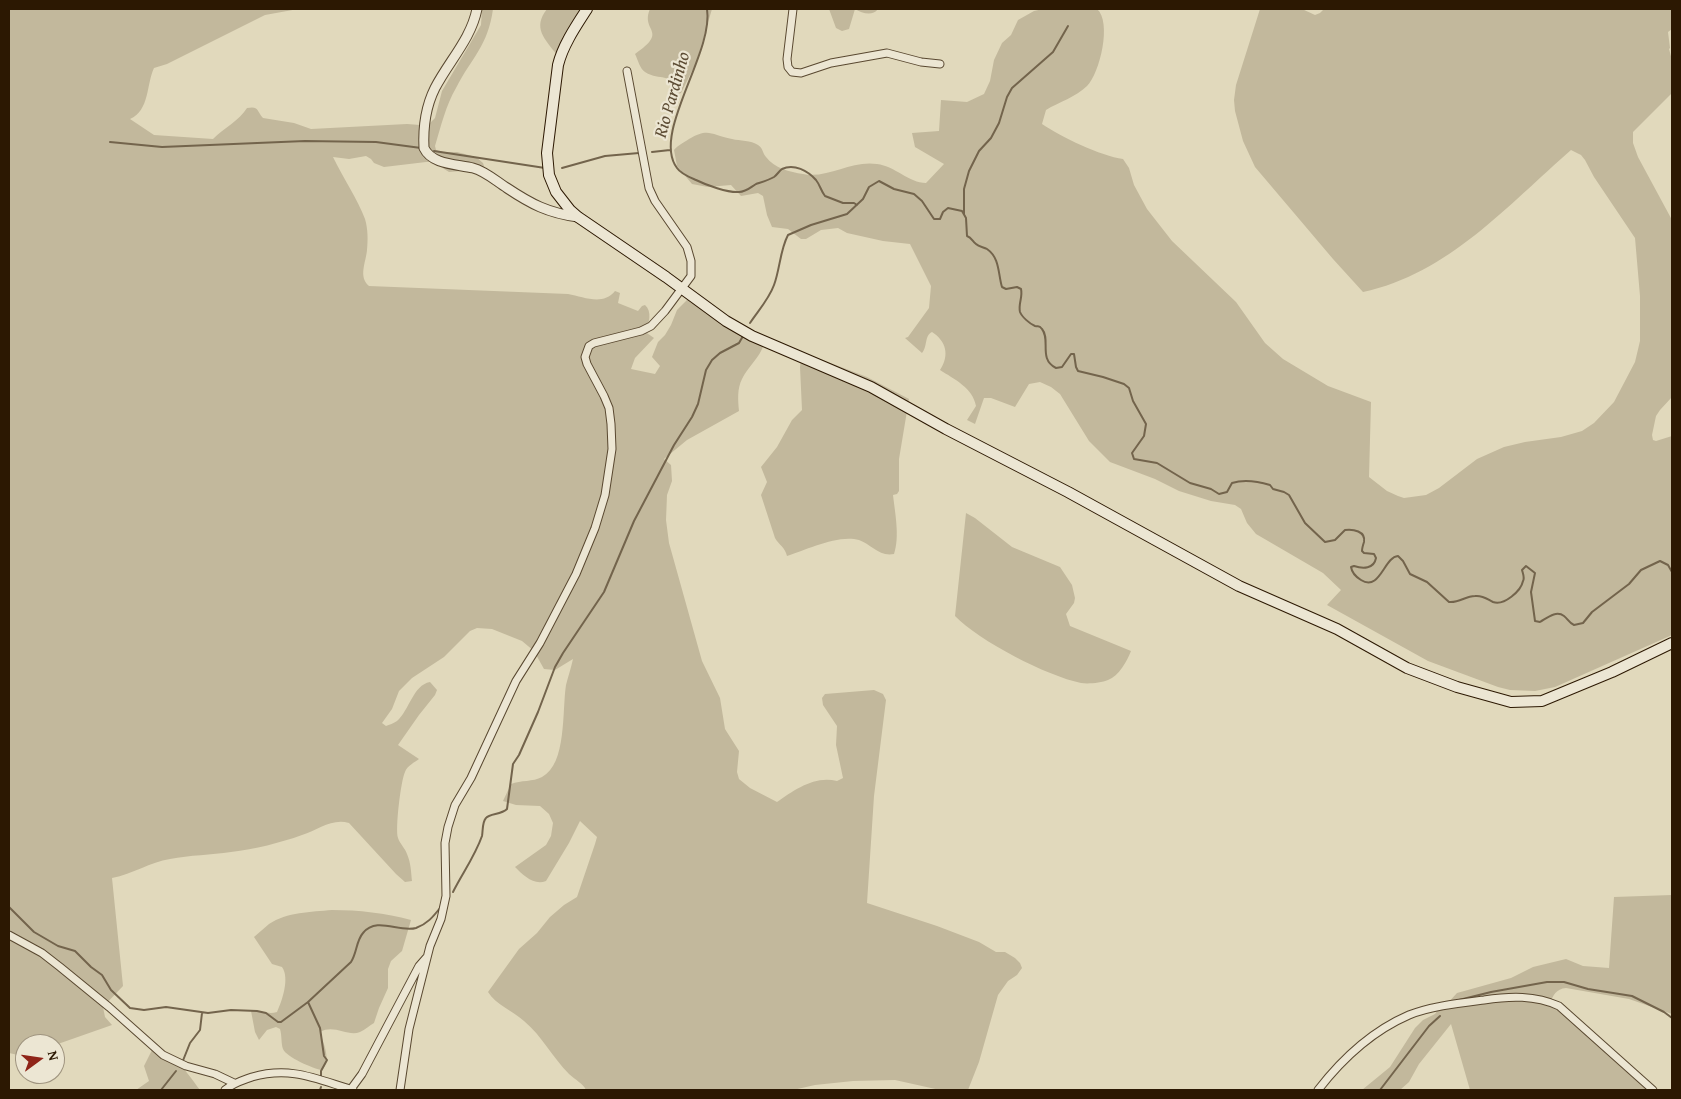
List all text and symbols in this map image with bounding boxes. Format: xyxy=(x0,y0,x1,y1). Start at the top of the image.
water label: Rio Pardinho xyxy=(650,50,696,140)
north arrow xyxy=(15,1034,65,1084)
text: N xyxy=(43,1049,64,1063)

